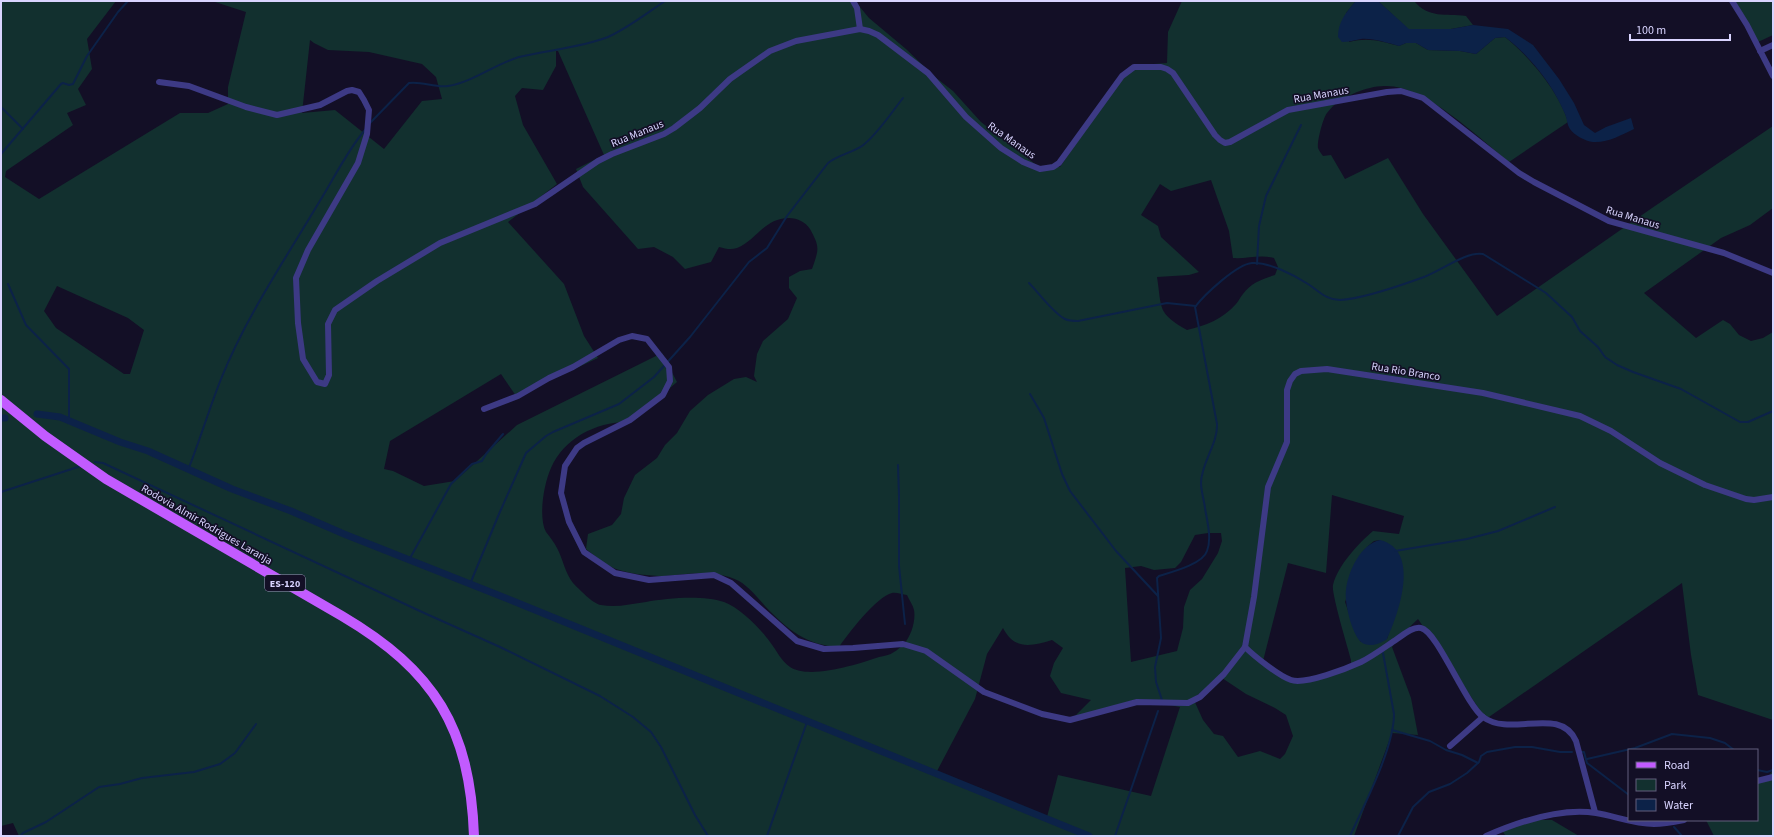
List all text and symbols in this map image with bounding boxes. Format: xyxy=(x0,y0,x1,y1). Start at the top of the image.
scale bar xyxy=(1630,16,1730,42)
text: 100 m xyxy=(1636,22,1666,39)
street label: Rua Manaus xyxy=(1292,82,1350,107)
street label: Rua Manaus xyxy=(609,116,666,151)
street label: Rua Manaus xyxy=(985,118,1039,163)
street label: Rua Manaus xyxy=(1604,202,1662,233)
street label: Rua Rio Branco xyxy=(1370,359,1441,384)
street label: Rodovia Almir Rodrigues Laranja xyxy=(138,481,275,568)
road number: ES-120 xyxy=(265,575,305,591)
legend xyxy=(1628,749,1758,821)
text: Road xyxy=(1664,757,1690,774)
text: Park xyxy=(1664,777,1686,794)
text: Water xyxy=(1664,797,1694,814)

